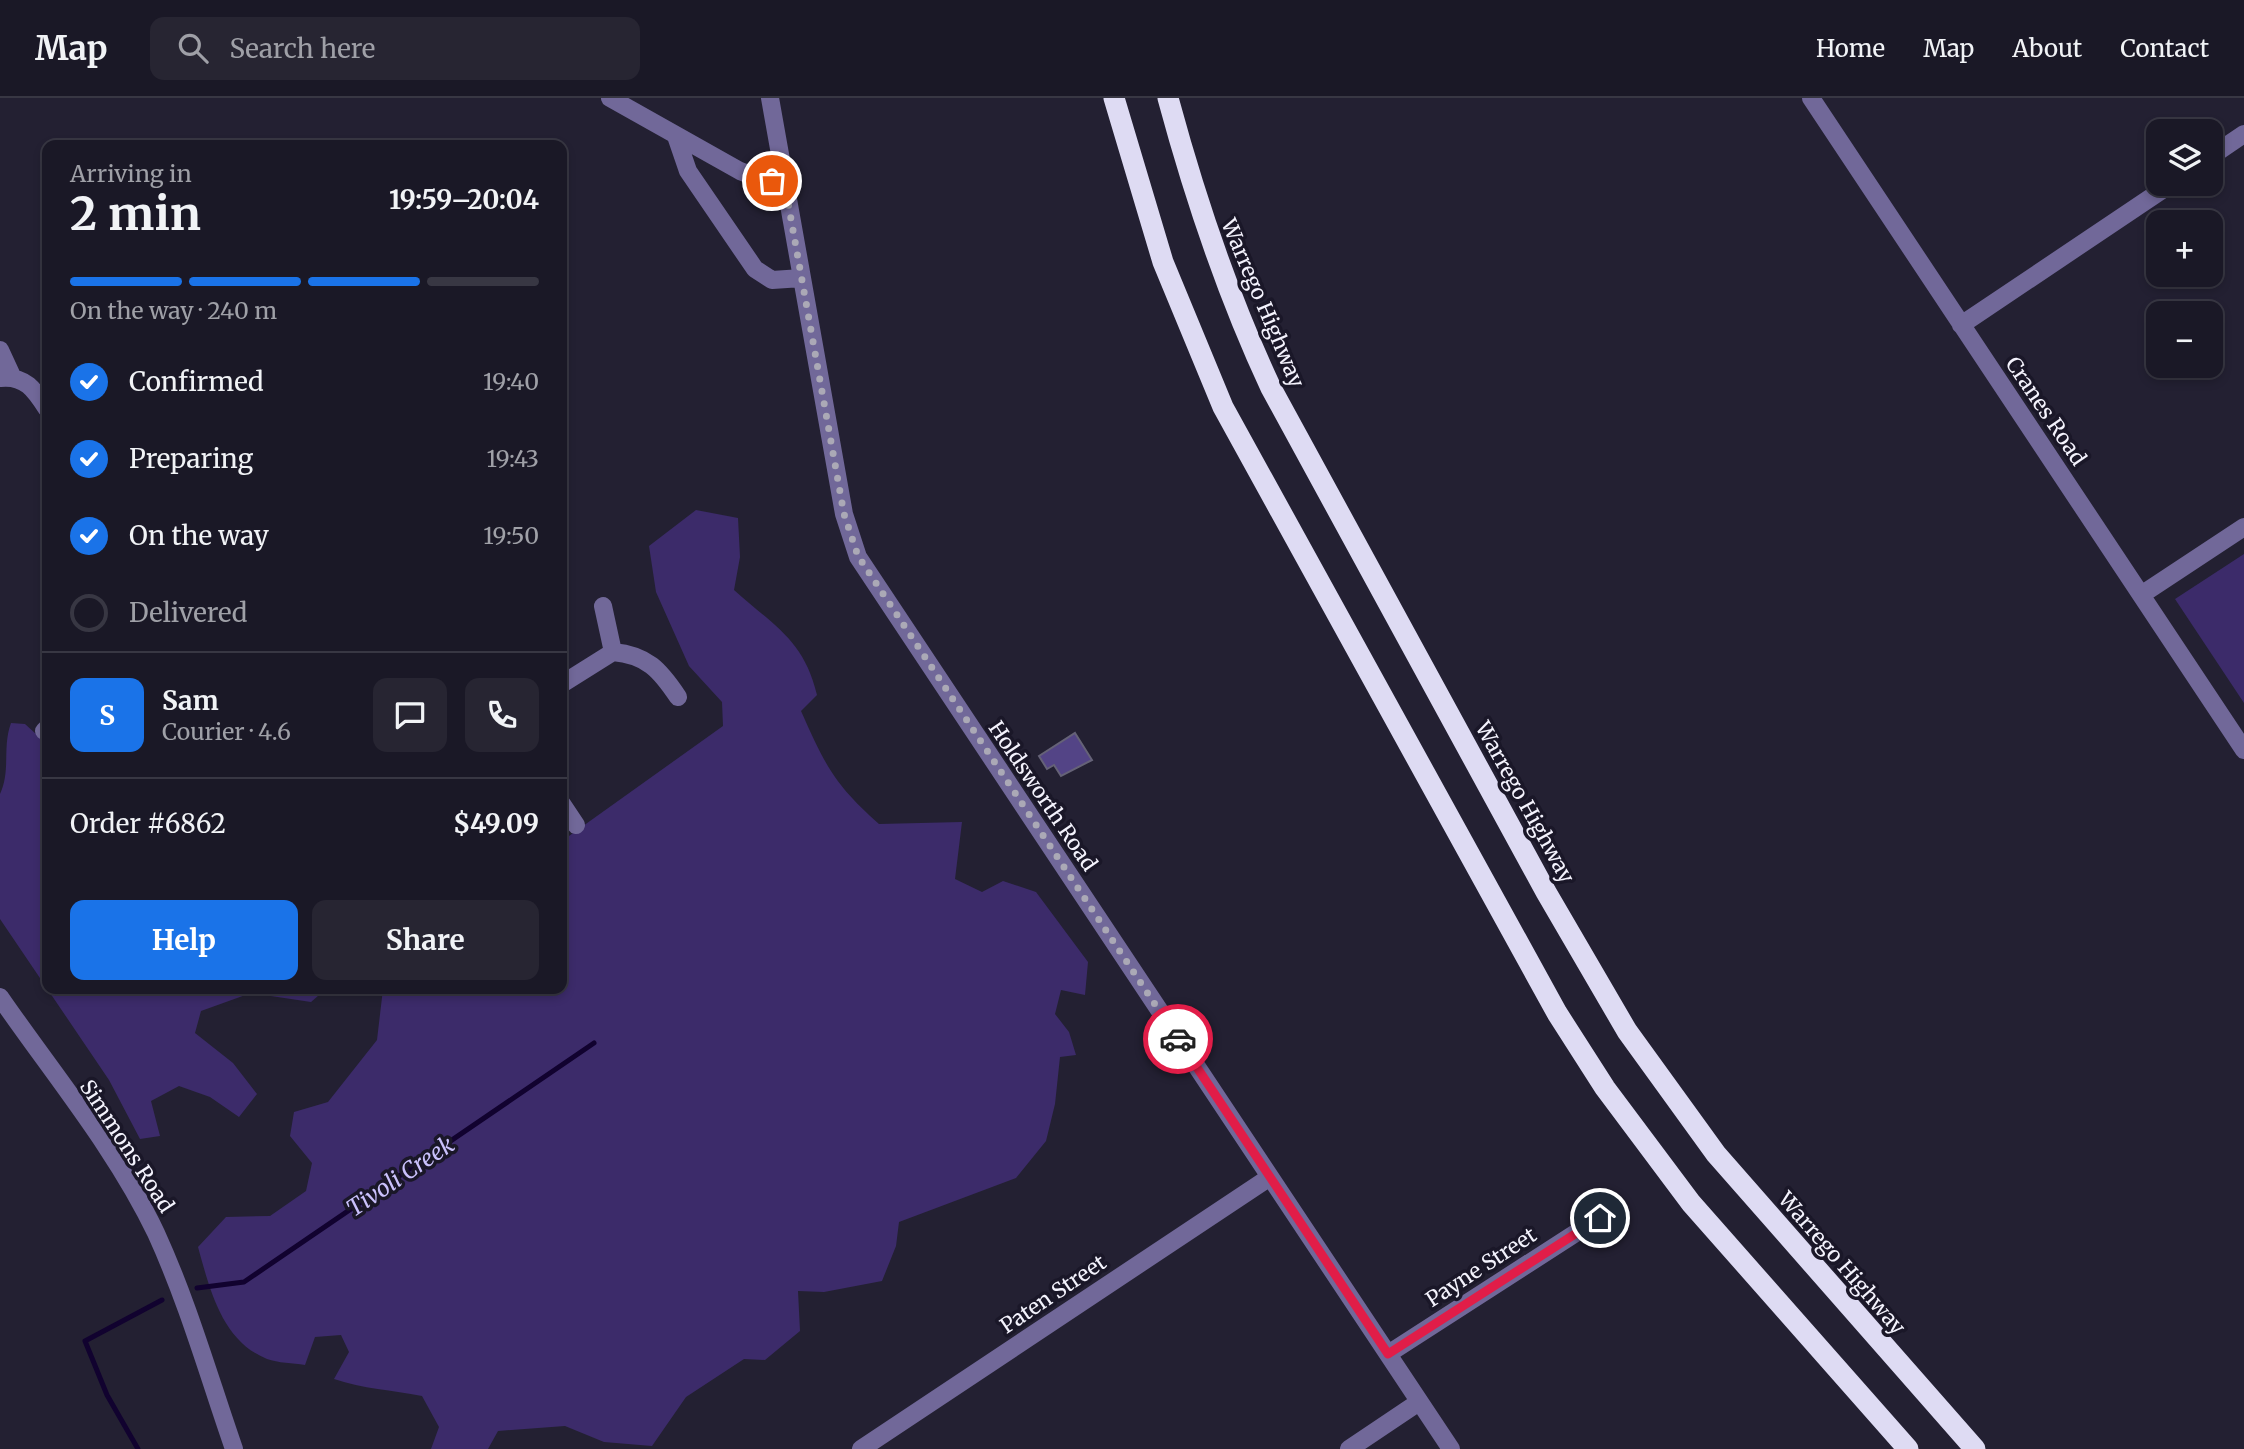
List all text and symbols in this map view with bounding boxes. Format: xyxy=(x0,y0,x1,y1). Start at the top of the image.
search box xyxy=(150,17,640,80)
text: Map xyxy=(35,28,108,69)
icon: search xyxy=(174,29,212,67)
text: Search here xyxy=(230,32,375,65)
text: Home xyxy=(1816,33,1885,64)
text: Map xyxy=(1923,33,1974,64)
text: About xyxy=(2012,33,2082,64)
text: Contact xyxy=(2120,33,2209,64)
map controls xyxy=(2146,119,2223,378)
button: layers xyxy=(2146,119,2223,196)
pin xyxy=(742,151,802,211)
text: Arriving in xyxy=(70,159,192,188)
icon: bag xyxy=(753,162,791,200)
text: 19:59–20:04 xyxy=(389,183,539,216)
text: 2 min xyxy=(70,185,201,243)
button: + xyxy=(2146,210,2223,287)
street label: Warrego Highway xyxy=(1215,214,1311,392)
text: On the way · 240 m xyxy=(70,296,277,325)
button: − xyxy=(2146,301,2223,378)
street label: Cranes Road xyxy=(2000,352,2092,471)
icon: check xyxy=(70,363,108,401)
text: Confirmed xyxy=(129,365,264,398)
text: 19:40 xyxy=(483,367,539,396)
icon: check xyxy=(70,440,108,478)
text: Preparing xyxy=(129,442,253,475)
text: 19:43 xyxy=(486,444,539,473)
icon: check xyxy=(70,517,108,555)
text: On the way xyxy=(129,519,269,552)
text: 19:50 xyxy=(483,521,539,550)
text: Delivered xyxy=(129,596,248,629)
button: chat xyxy=(373,678,447,752)
button: phone xyxy=(465,678,539,752)
text: Sam xyxy=(162,684,219,717)
text: S xyxy=(99,699,115,732)
street label: Holdsworth Road xyxy=(983,716,1103,876)
street label: Warrego Highway xyxy=(1469,716,1581,888)
text: Courier · 4.6 xyxy=(162,717,291,746)
text: Order #6862 xyxy=(70,807,226,840)
text: $49.09 xyxy=(453,807,539,840)
button: Help xyxy=(70,900,298,980)
button: Share xyxy=(312,900,539,980)
courier xyxy=(1143,1004,1213,1074)
icon: car xyxy=(1159,1020,1197,1058)
street label: Simmons Road xyxy=(74,1074,180,1218)
water label: Tivoli Creek xyxy=(341,1129,460,1222)
street label: Warrego Highway xyxy=(1772,1185,1912,1341)
pin xyxy=(1570,1188,1630,1248)
icon: home xyxy=(1581,1199,1619,1237)
street label: Payne Street xyxy=(1421,1221,1541,1313)
street label: Paten Street xyxy=(995,1249,1111,1339)

